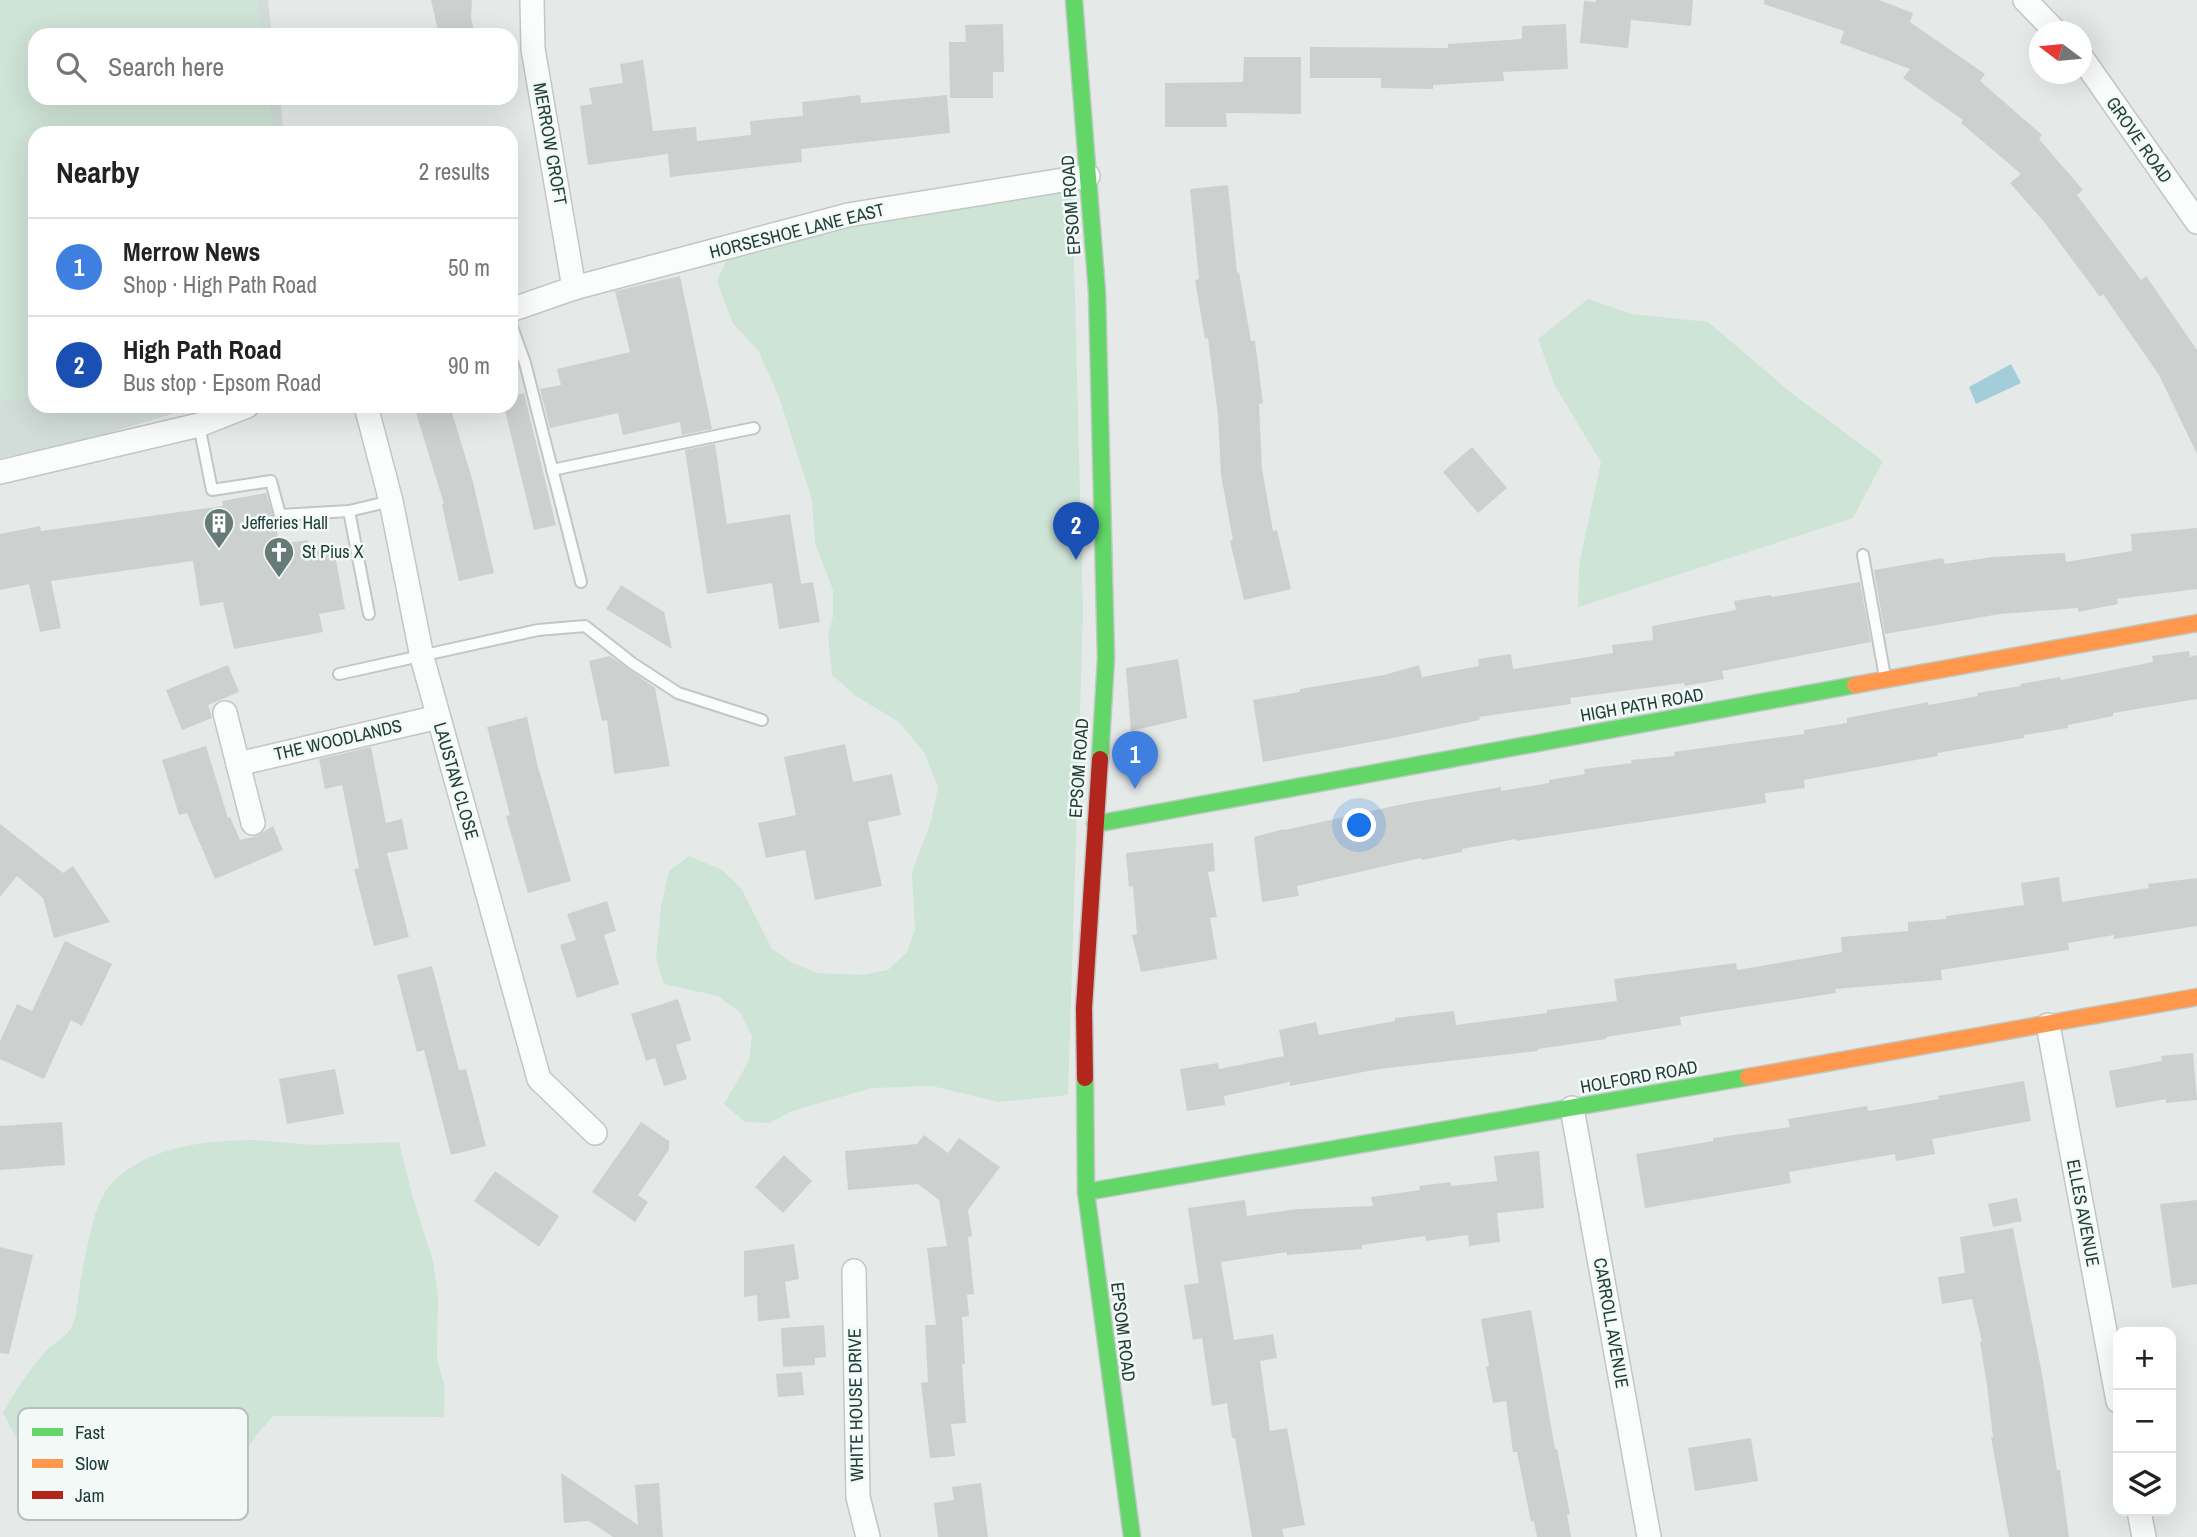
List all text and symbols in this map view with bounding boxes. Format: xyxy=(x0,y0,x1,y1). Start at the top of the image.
north arrow xyxy=(2029,21,2092,84)
search box xyxy=(28,28,518,105)
icon: search xyxy=(52,48,90,86)
text: Search here xyxy=(108,49,224,84)
street label: MERROW CROFT xyxy=(527,81,574,207)
street label: GROVE ROAD xyxy=(2100,92,2178,188)
text: Nearby xyxy=(56,152,139,192)
street label: EPSOM ROAD xyxy=(1055,154,1086,256)
text: 2 results xyxy=(419,156,490,187)
street label: HORSESHOE LANE EAST xyxy=(707,197,887,264)
text: Merrow News xyxy=(123,234,260,269)
text: 1 xyxy=(74,252,84,283)
text: 50 m xyxy=(448,252,490,283)
text: Shop · High Path Road xyxy=(123,269,317,300)
text: High Path Road xyxy=(123,332,282,367)
text: 2 xyxy=(74,350,84,381)
text: 90 m xyxy=(448,350,490,381)
text: Bus stop · Epsom Road xyxy=(123,367,321,398)
pin: 2 xyxy=(1053,502,1099,560)
building icon: Jefferies Hall xyxy=(202,506,236,550)
place label: Jefferies Hall xyxy=(242,510,328,535)
church icon: St Pius X xyxy=(262,535,296,579)
place label: St Pius X xyxy=(302,539,364,564)
street label: HIGH PATH ROAD xyxy=(1578,681,1706,728)
street label: THE WOODLANDS xyxy=(272,713,404,766)
street label: EPSOM ROAD xyxy=(1063,717,1094,819)
street label: LAUSTAN CLOSE xyxy=(428,719,485,843)
pin: 1 xyxy=(1112,731,1158,789)
your location xyxy=(1342,808,1376,842)
street label: HOLFORD ROAD xyxy=(1578,1054,1700,1099)
street label: ELLES AVENUE xyxy=(2061,1157,2106,1269)
street label: CARROLL AVENUE xyxy=(1588,1256,1635,1390)
street label: EPSOM ROAD xyxy=(1105,1281,1142,1383)
map controls xyxy=(2113,1327,2176,1516)
button: + xyxy=(2113,1327,2176,1390)
street label: WHITE HOUSE DRIVE xyxy=(842,1328,869,1482)
button: − xyxy=(2113,1390,2176,1453)
legend xyxy=(18,1408,248,1520)
text: Fast xyxy=(75,1419,105,1445)
text: Slow xyxy=(75,1450,110,1476)
button: layers xyxy=(2113,1453,2176,1516)
text: Jam xyxy=(75,1482,104,1508)

